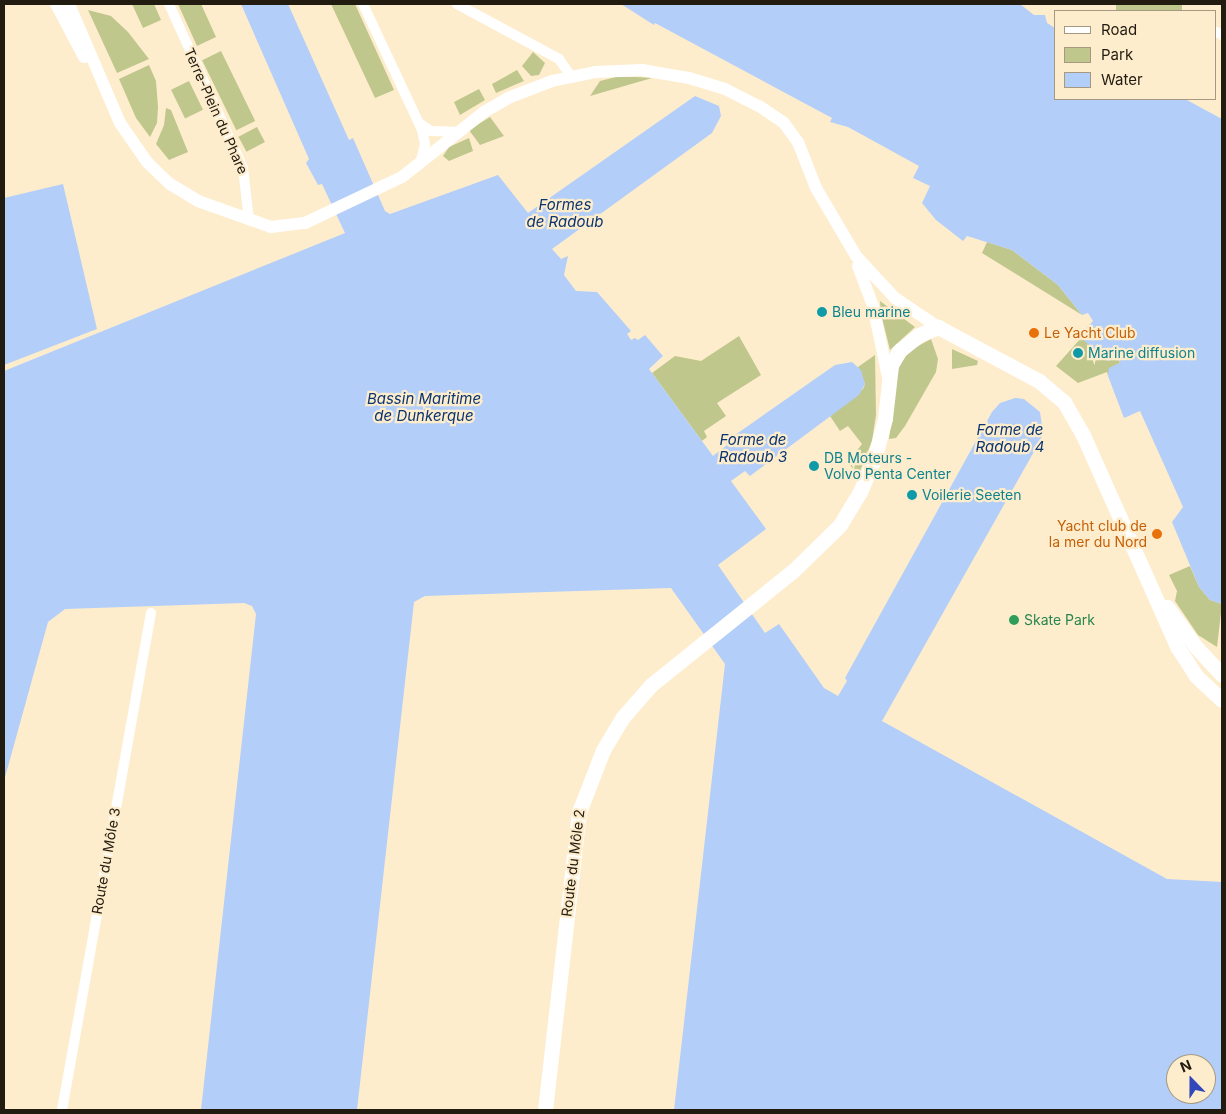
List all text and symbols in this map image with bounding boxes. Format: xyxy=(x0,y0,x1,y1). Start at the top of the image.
legend xyxy=(1054,10,1216,100)
text: Road xyxy=(1101,20,1137,39)
street label: Terre-Plein du Phare xyxy=(181,45,251,177)
text: Park xyxy=(1101,45,1133,64)
text: Water xyxy=(1101,70,1143,89)
water label: Formes de Radoub xyxy=(527,195,603,230)
place label: Bleu marine xyxy=(832,304,910,320)
marker: Bleu marine xyxy=(816,306,828,318)
place label: Le Yacht Club xyxy=(1044,325,1136,341)
marker: Le Yacht Club xyxy=(1028,327,1040,339)
place label: Marine diffusion xyxy=(1088,345,1195,361)
marker: Marine diffusion xyxy=(1072,347,1084,359)
water label: Bassin Maritime de Dunkerque xyxy=(367,389,481,424)
water label: Forme de Radoub 4 xyxy=(976,420,1044,455)
water label: Forme de Radoub 3 xyxy=(719,430,787,465)
place label: DB Moteurs - Volvo Penta Center xyxy=(824,450,951,482)
marker: DB Moteurs - Volvo Penta Center xyxy=(808,460,820,472)
place label: Voilerie Seeten xyxy=(922,487,1021,503)
marker: Voilerie Seeten xyxy=(906,489,918,501)
place label: Yacht club de la mer du Nord xyxy=(1049,518,1147,550)
marker: Yacht club de la mer du Nord xyxy=(1151,528,1163,540)
place label: Skate Park xyxy=(1024,612,1095,628)
marker: Skate Park xyxy=(1008,614,1020,626)
street label: Route du Môle 3 xyxy=(88,806,124,916)
street label: Route du Môle 2 xyxy=(558,808,588,918)
north arrow xyxy=(1166,1054,1216,1104)
text: N xyxy=(1177,1056,1194,1075)

